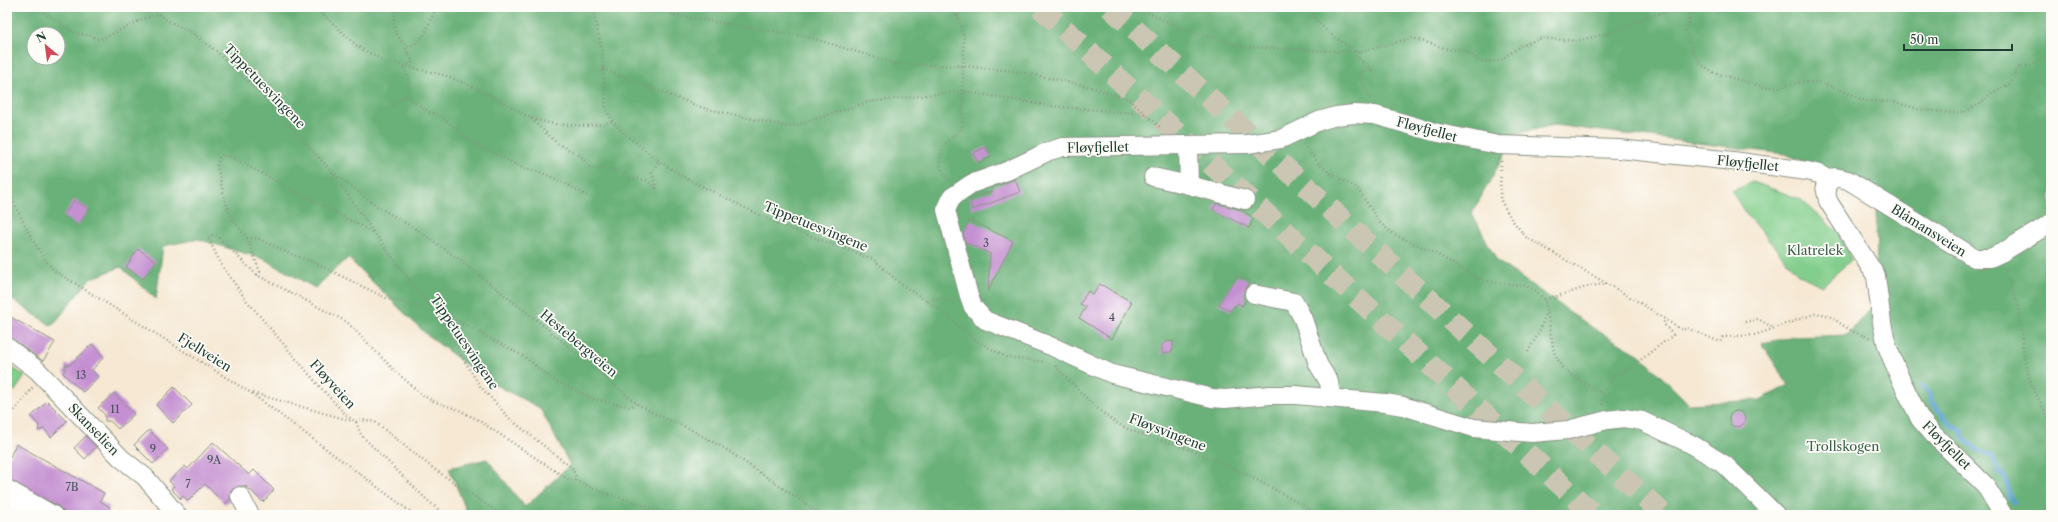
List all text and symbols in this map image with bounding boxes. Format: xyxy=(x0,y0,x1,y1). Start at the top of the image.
north arrow xyxy=(26,26,66,66)
scale bar xyxy=(1904,26,2012,52)
text: N xyxy=(34,29,49,46)
text: 50 m xyxy=(1910,32,1939,47)
street label: Tippetuesvingene xyxy=(221,41,309,131)
street label: Fløyfjellet xyxy=(1395,113,1460,146)
street label: Fløyfjellet xyxy=(1067,138,1130,157)
street label: Fløyfjellet xyxy=(1716,152,1780,175)
street label: Tippetuesvingene xyxy=(762,198,870,254)
street label: Blåmansveien xyxy=(1888,201,1970,259)
house number: 3 xyxy=(983,236,989,250)
park label: Klatrelek xyxy=(1787,242,1844,258)
street label: Tippetuesvingene xyxy=(427,292,503,392)
street label: Hestebergveien xyxy=(537,306,621,380)
house number: 4 xyxy=(1109,310,1115,324)
street label: Fjellveien xyxy=(175,329,235,375)
street label: Fløyveien xyxy=(307,356,359,412)
house number: 13 xyxy=(76,368,86,382)
street label: Skanselien xyxy=(65,400,123,458)
house number: 11 xyxy=(110,402,120,416)
street label: Fløysvingene xyxy=(1127,410,1209,454)
street label: Fløyfjellet xyxy=(1919,417,1975,474)
park label: Trollskogen xyxy=(1807,438,1879,454)
house number: 9 xyxy=(150,442,156,456)
house number: 9A xyxy=(207,453,222,467)
house number: 7 xyxy=(185,477,191,491)
house number: 7B xyxy=(65,480,79,494)

